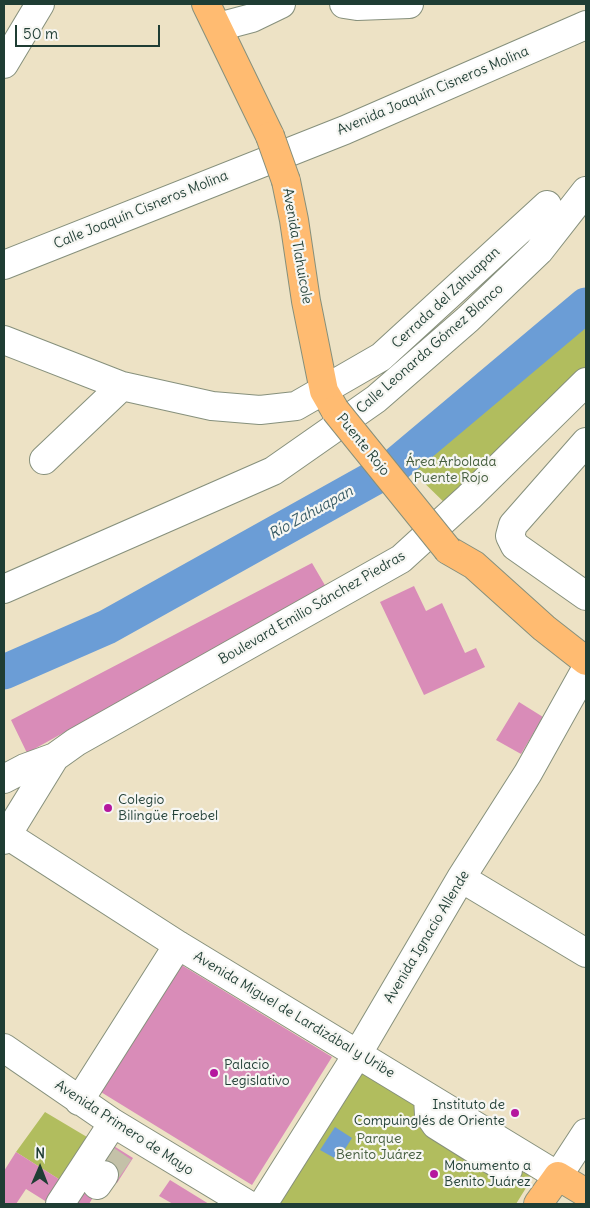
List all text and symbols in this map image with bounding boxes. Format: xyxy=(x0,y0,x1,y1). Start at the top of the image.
scale bar xyxy=(18,15,162,47)
text: 50 m xyxy=(23,24,58,43)
street label: Avenida Joaquín Cisneros Molina xyxy=(335,43,531,139)
street label: Calle Joaquín Cisneros Molina xyxy=(51,167,231,253)
street label: Avenida Tlahuicole xyxy=(279,187,315,305)
street label: Cerrada del Zahuapan xyxy=(389,244,503,352)
street label: Calle Leonarda Gómez Blanco xyxy=(353,281,507,417)
street label: Puente Rojo xyxy=(333,411,393,479)
park label: Área Arbolada Puente Rojo xyxy=(406,454,496,487)
water label: Río Zahuapan xyxy=(266,482,356,544)
street label: Boulevard Emilio Sánchez Piedras xyxy=(216,548,408,668)
place label: Colegio Bilingüe Froebel xyxy=(118,792,218,824)
marker: Colegio Bilingüe Froebel xyxy=(102,802,114,814)
street label: Avenida Ignacio Allende xyxy=(381,868,473,1006)
street label: Avenida Miguel de Lardizábal y Uribe xyxy=(190,948,398,1082)
place label: Palacio Legislativo xyxy=(224,1057,290,1090)
marker: Palacio Legislativo xyxy=(208,1067,220,1079)
street label: Avenida Primero de Mayo xyxy=(52,1077,196,1179)
place label: Instituto de Compuinglés de Oriente xyxy=(354,1097,505,1130)
marker: Instituto de Compuinglés de Oriente xyxy=(509,1107,521,1119)
park label: Parque Benito Juárez xyxy=(336,1131,422,1164)
north arrow xyxy=(15,1143,65,1193)
text: N xyxy=(35,1144,45,1162)
place label: Monumento a Benito Juárez xyxy=(444,1158,531,1190)
marker: Monumento a Benito Juárez xyxy=(428,1168,440,1180)

